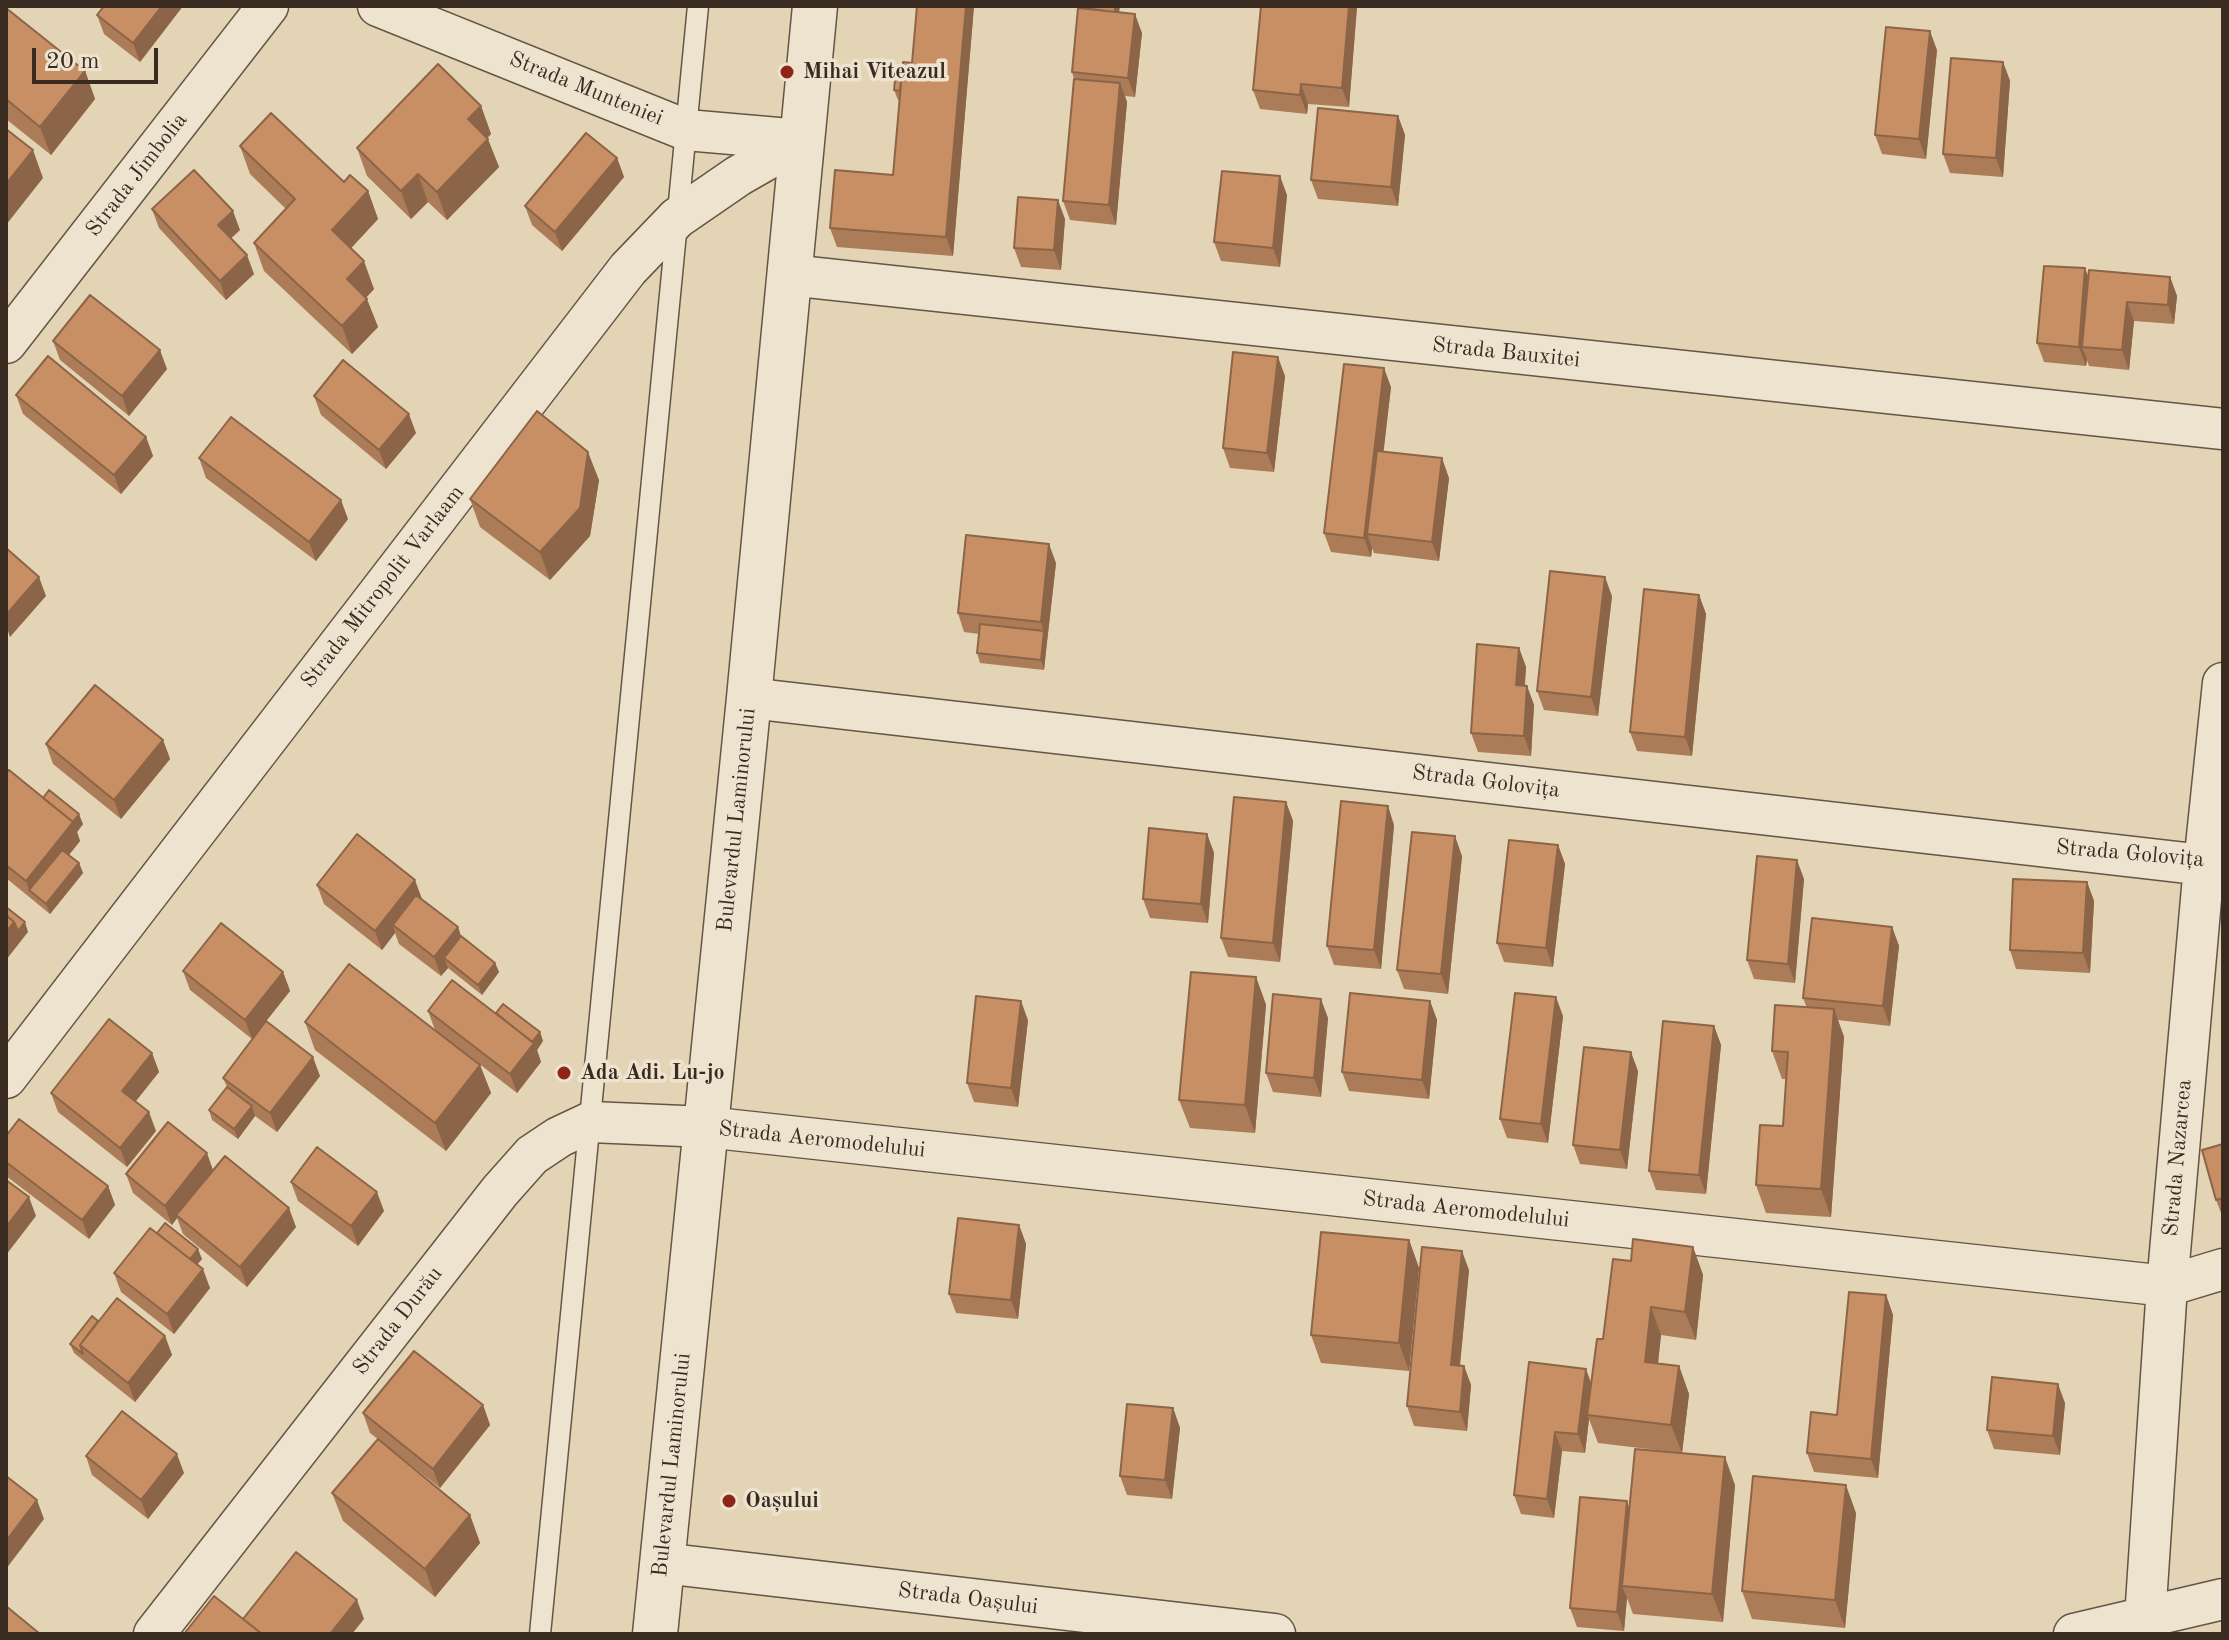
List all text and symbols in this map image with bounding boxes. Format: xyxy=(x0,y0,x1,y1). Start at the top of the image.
scale bar xyxy=(36,32,162,82)
street label: Strada Munteniei xyxy=(505,46,667,132)
text: 20 m xyxy=(46,50,100,74)
place label: Mihai Viteazul xyxy=(803,59,946,85)
marker: Mihai Viteazul xyxy=(778,63,796,81)
street label: Strada Jimbolia xyxy=(80,108,194,242)
street label: Strada Bauxitei xyxy=(1431,332,1581,374)
street label: Strada Mitropolit Varlaam xyxy=(296,480,470,694)
street label: Bulevardul Laminorului xyxy=(712,707,762,933)
street label: Strada Golovița xyxy=(1411,760,1561,804)
street label: Strada Golovița xyxy=(2055,834,2205,874)
place label: Ada Adi. Lu-jo xyxy=(580,1060,725,1086)
marker: Ada Adi. Lu-jo xyxy=(555,1064,573,1082)
street label: Strada Nazarcea xyxy=(2158,1078,2198,1238)
street label: Strada Aeromodelului xyxy=(717,1116,927,1164)
street label: Strada Aeromodelului xyxy=(1361,1186,1571,1234)
street label: Strada Durău xyxy=(347,1262,449,1380)
street label: Bulevardul Laminorului xyxy=(647,1352,697,1578)
place label: Oașului xyxy=(745,1488,819,1514)
marker: Oașului xyxy=(720,1492,738,1510)
street label: Strada Oașului xyxy=(896,1577,1040,1621)

